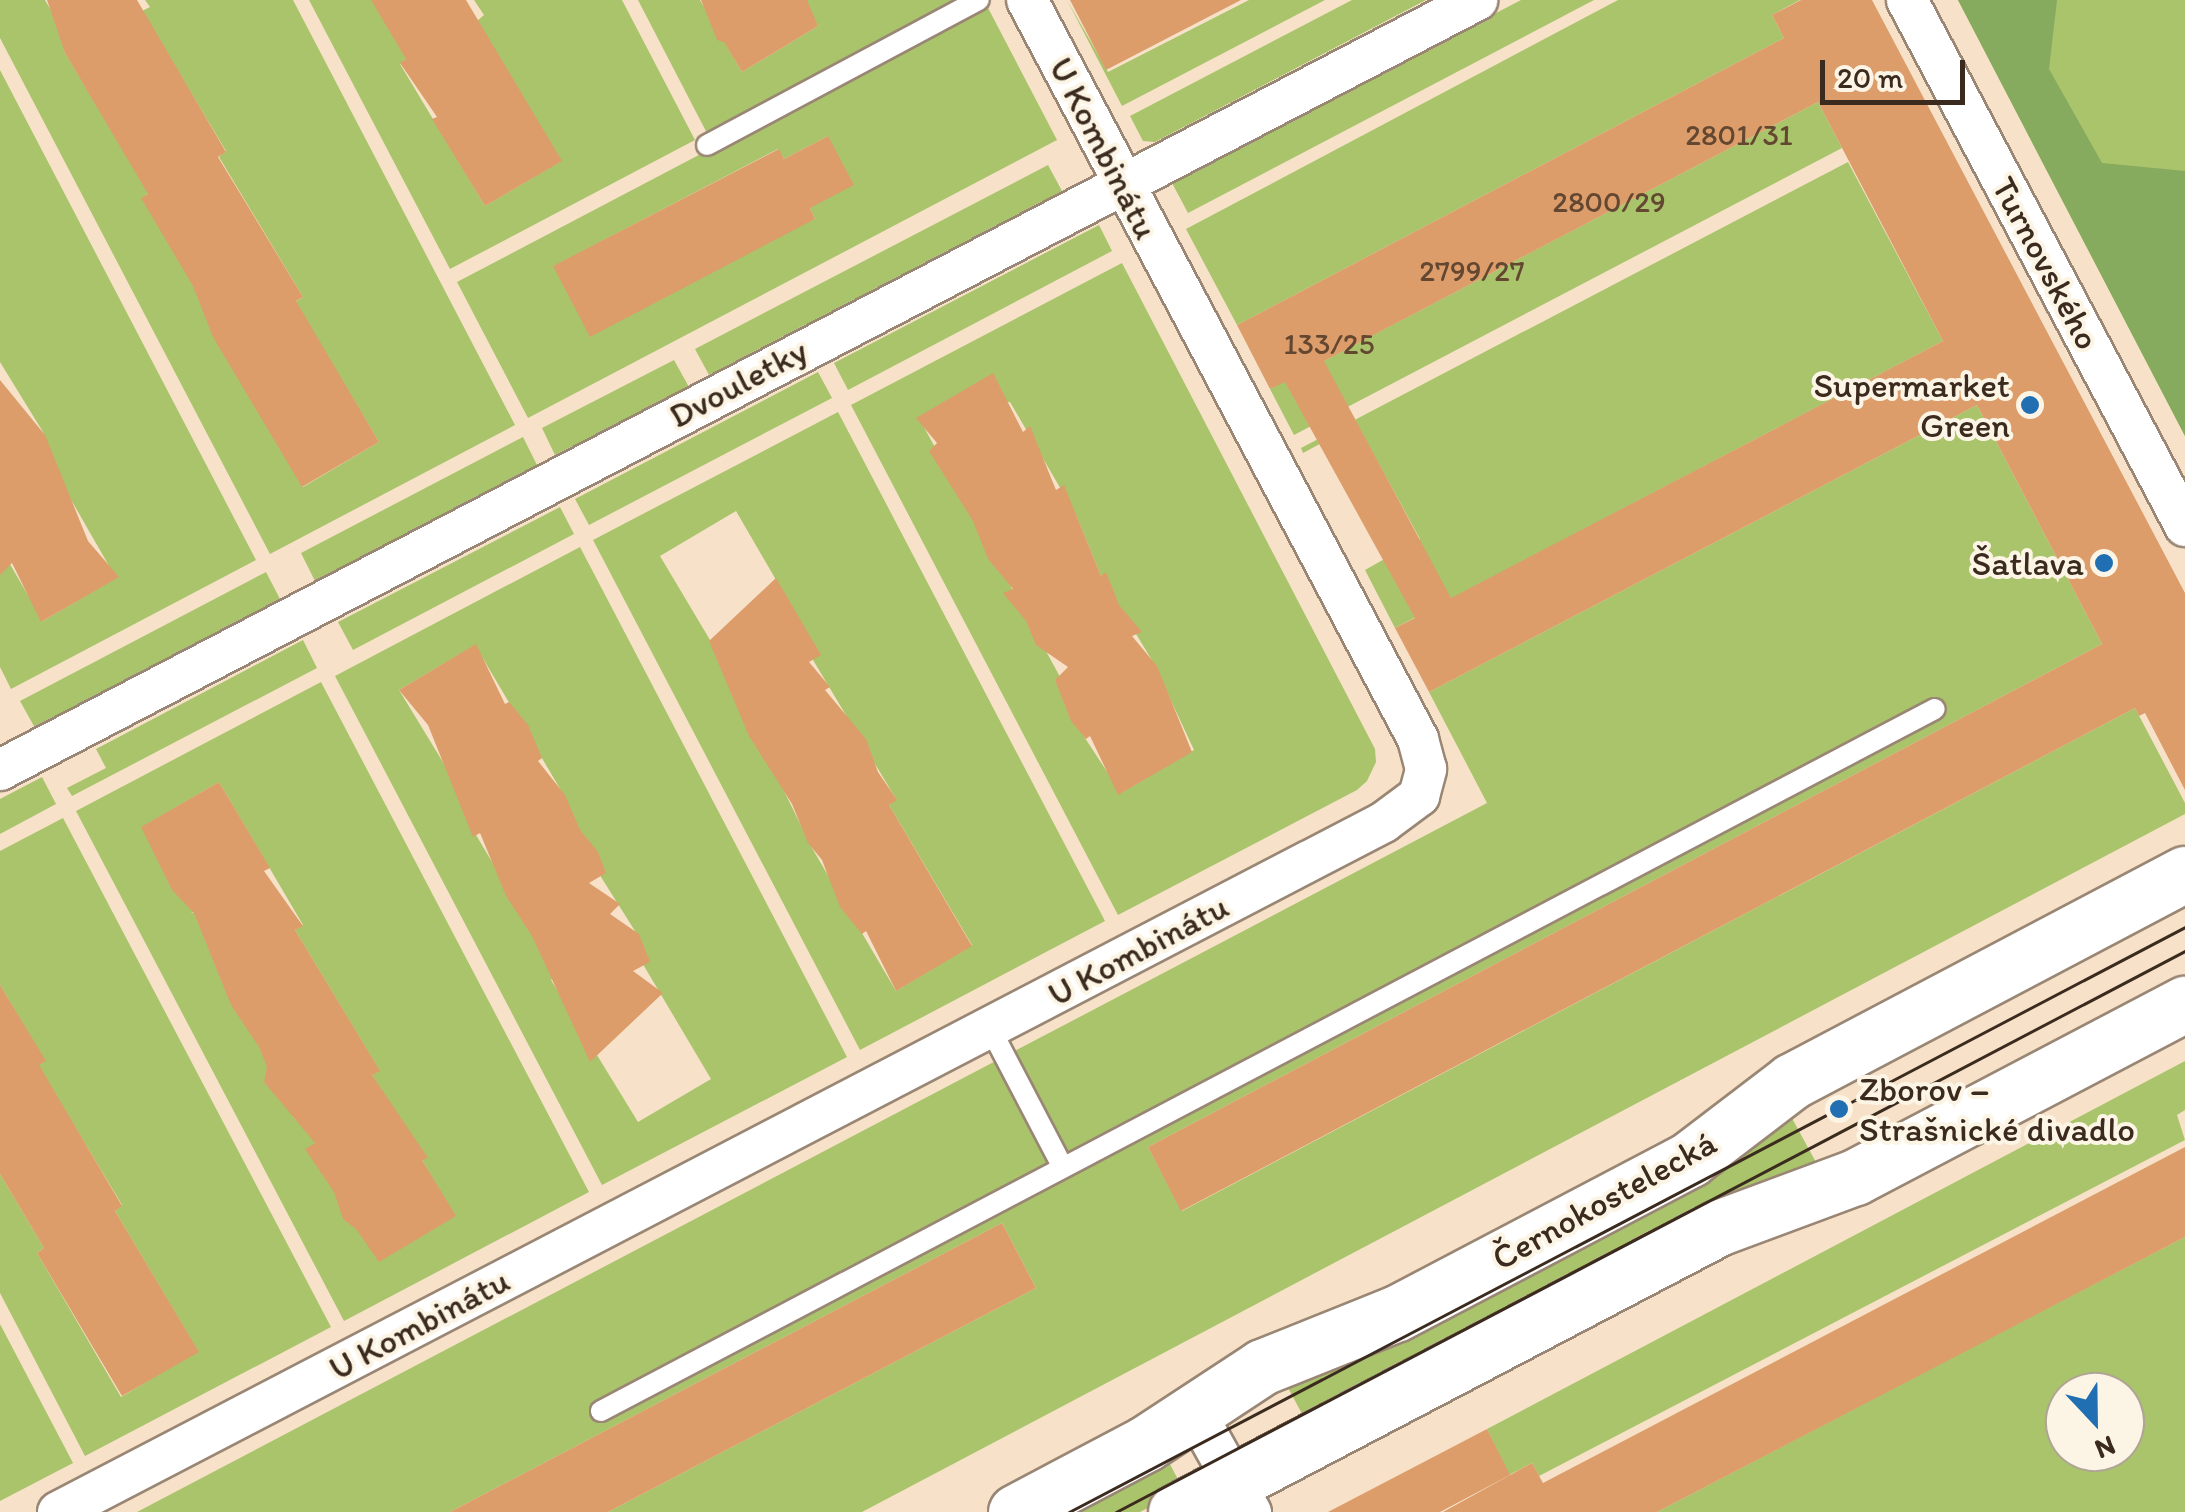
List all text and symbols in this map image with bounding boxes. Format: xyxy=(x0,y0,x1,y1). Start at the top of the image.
scale bar xyxy=(1825,40,1970,102)
street label: U Kombinátu xyxy=(1040,50,1168,246)
text: 20 m xyxy=(1837,59,1903,96)
house number: 2801/31 xyxy=(1685,117,1793,153)
street label: Turnovského xyxy=(1983,169,2109,357)
house number: 2800/29 xyxy=(1552,184,1666,220)
house number: 2799/27 xyxy=(1419,253,1525,289)
house number: 133/25 xyxy=(1284,326,1374,362)
street label: Dvouletky xyxy=(662,329,814,437)
place label: Supermarket Green xyxy=(1813,364,2010,446)
marker: Supermarket Green xyxy=(2019,394,2041,416)
place label: Šatlava xyxy=(1972,542,2084,584)
marker: Šatlava xyxy=(2093,552,2115,574)
street label: U Kombinátu xyxy=(1041,885,1235,1015)
place label: Zborov – Strašnické divadlo xyxy=(1859,1068,2135,1150)
marker: Zborov – Strašnické divadlo xyxy=(1828,1098,1850,1120)
street label: Černokostelecká xyxy=(1485,1121,1723,1279)
street label: U Kombinátu xyxy=(322,1259,516,1389)
north arrow xyxy=(2045,1372,2145,1472)
text: N xyxy=(2090,1429,2121,1467)

